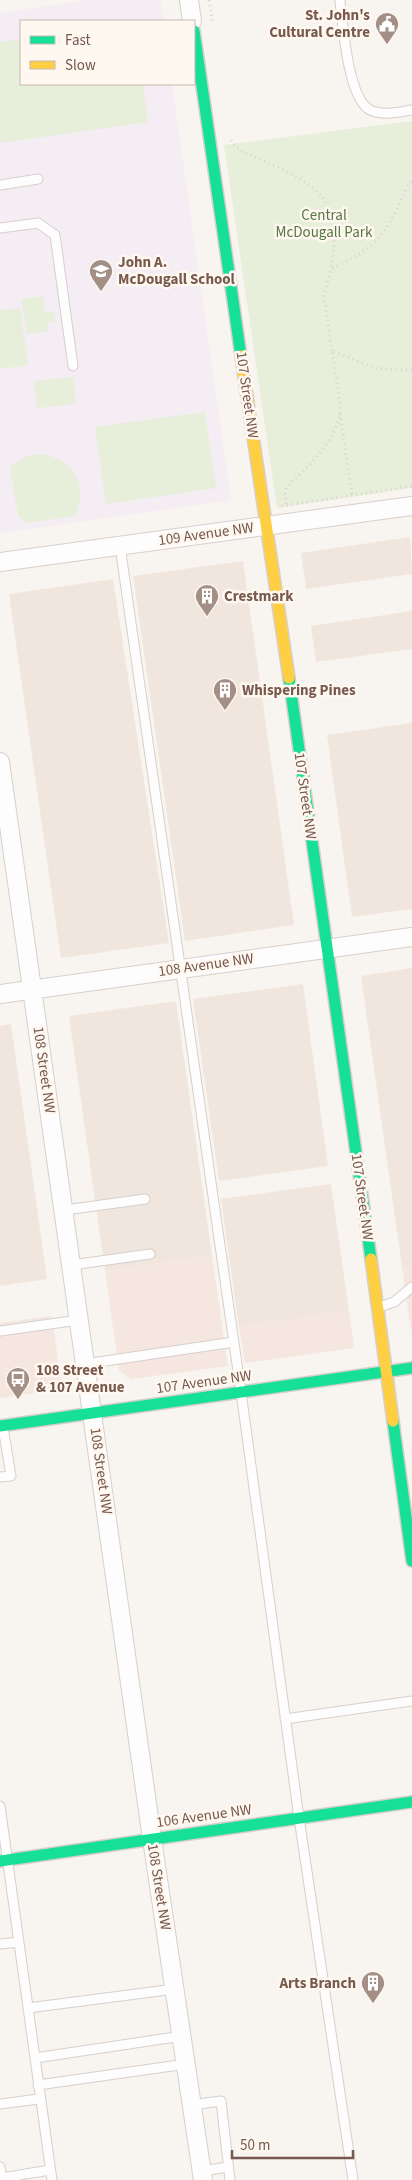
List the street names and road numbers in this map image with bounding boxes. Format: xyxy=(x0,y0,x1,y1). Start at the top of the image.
street label: 107 Street NW xyxy=(231,350,264,440)
street label: 109 Avenue NW xyxy=(157,517,255,551)
street label: 107 Street NW xyxy=(289,751,322,841)
street label: 108 Avenue NW xyxy=(157,948,255,982)
street label: 108 Street NW xyxy=(28,1025,61,1115)
street label: 107 Street NW xyxy=(346,1152,379,1242)
street label: 107 Avenue NW xyxy=(155,1365,253,1399)
street label: 108 Street NW xyxy=(85,1426,118,1516)
street label: 106 Avenue NW xyxy=(155,1799,253,1833)
street label: 108 Street NW xyxy=(142,1842,176,1932)

